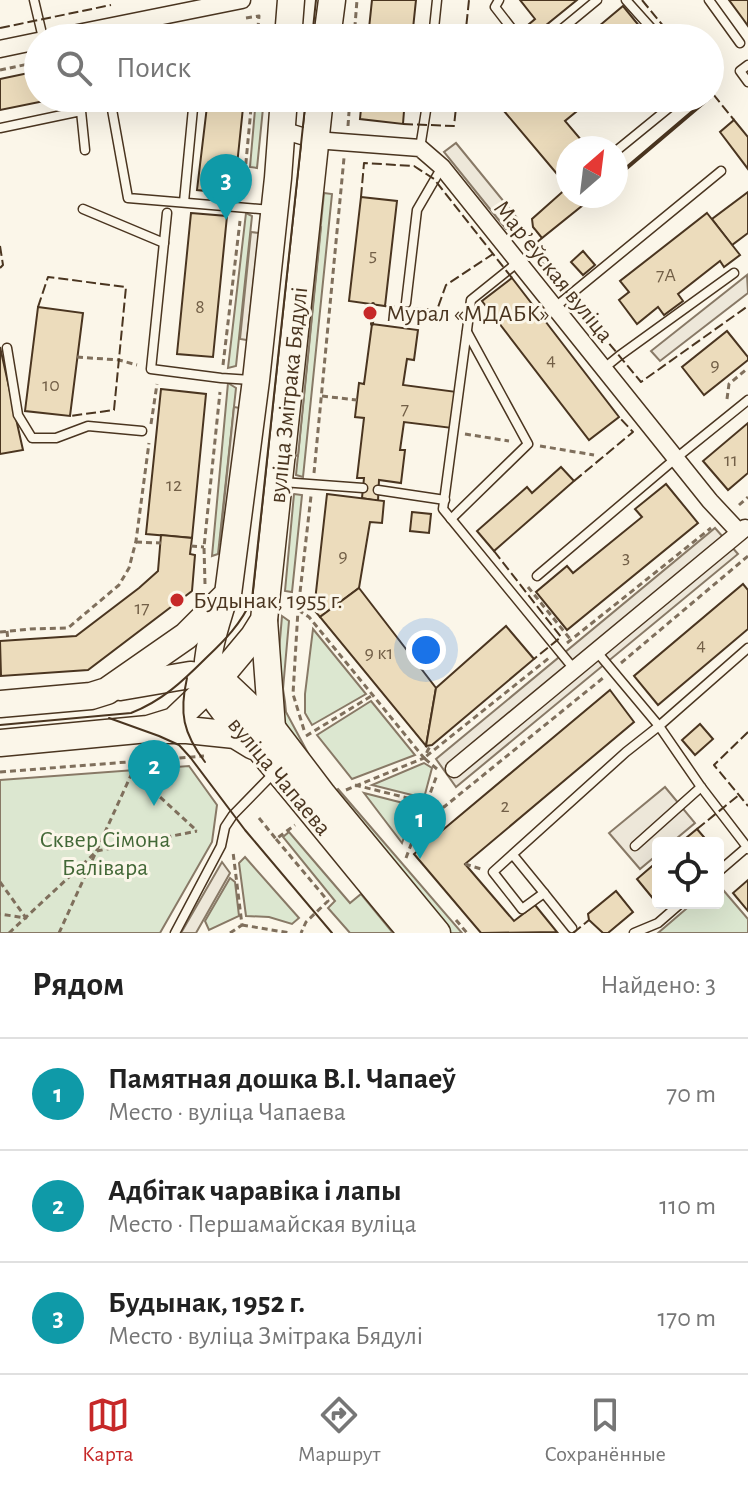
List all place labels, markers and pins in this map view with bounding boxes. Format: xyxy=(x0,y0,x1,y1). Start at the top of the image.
pin: 3 xyxy=(200,154,252,220)
place label: Мурал «МДАБК» xyxy=(386,302,550,326)
marker: Мурал «МДАБК» xyxy=(361,304,379,322)
place label: Будынак, 1955 г. xyxy=(193,589,343,613)
marker: Будынак, 1955 г. xyxy=(168,591,186,609)
pin: 2 xyxy=(128,740,180,806)
pin: 1 xyxy=(394,793,446,859)

